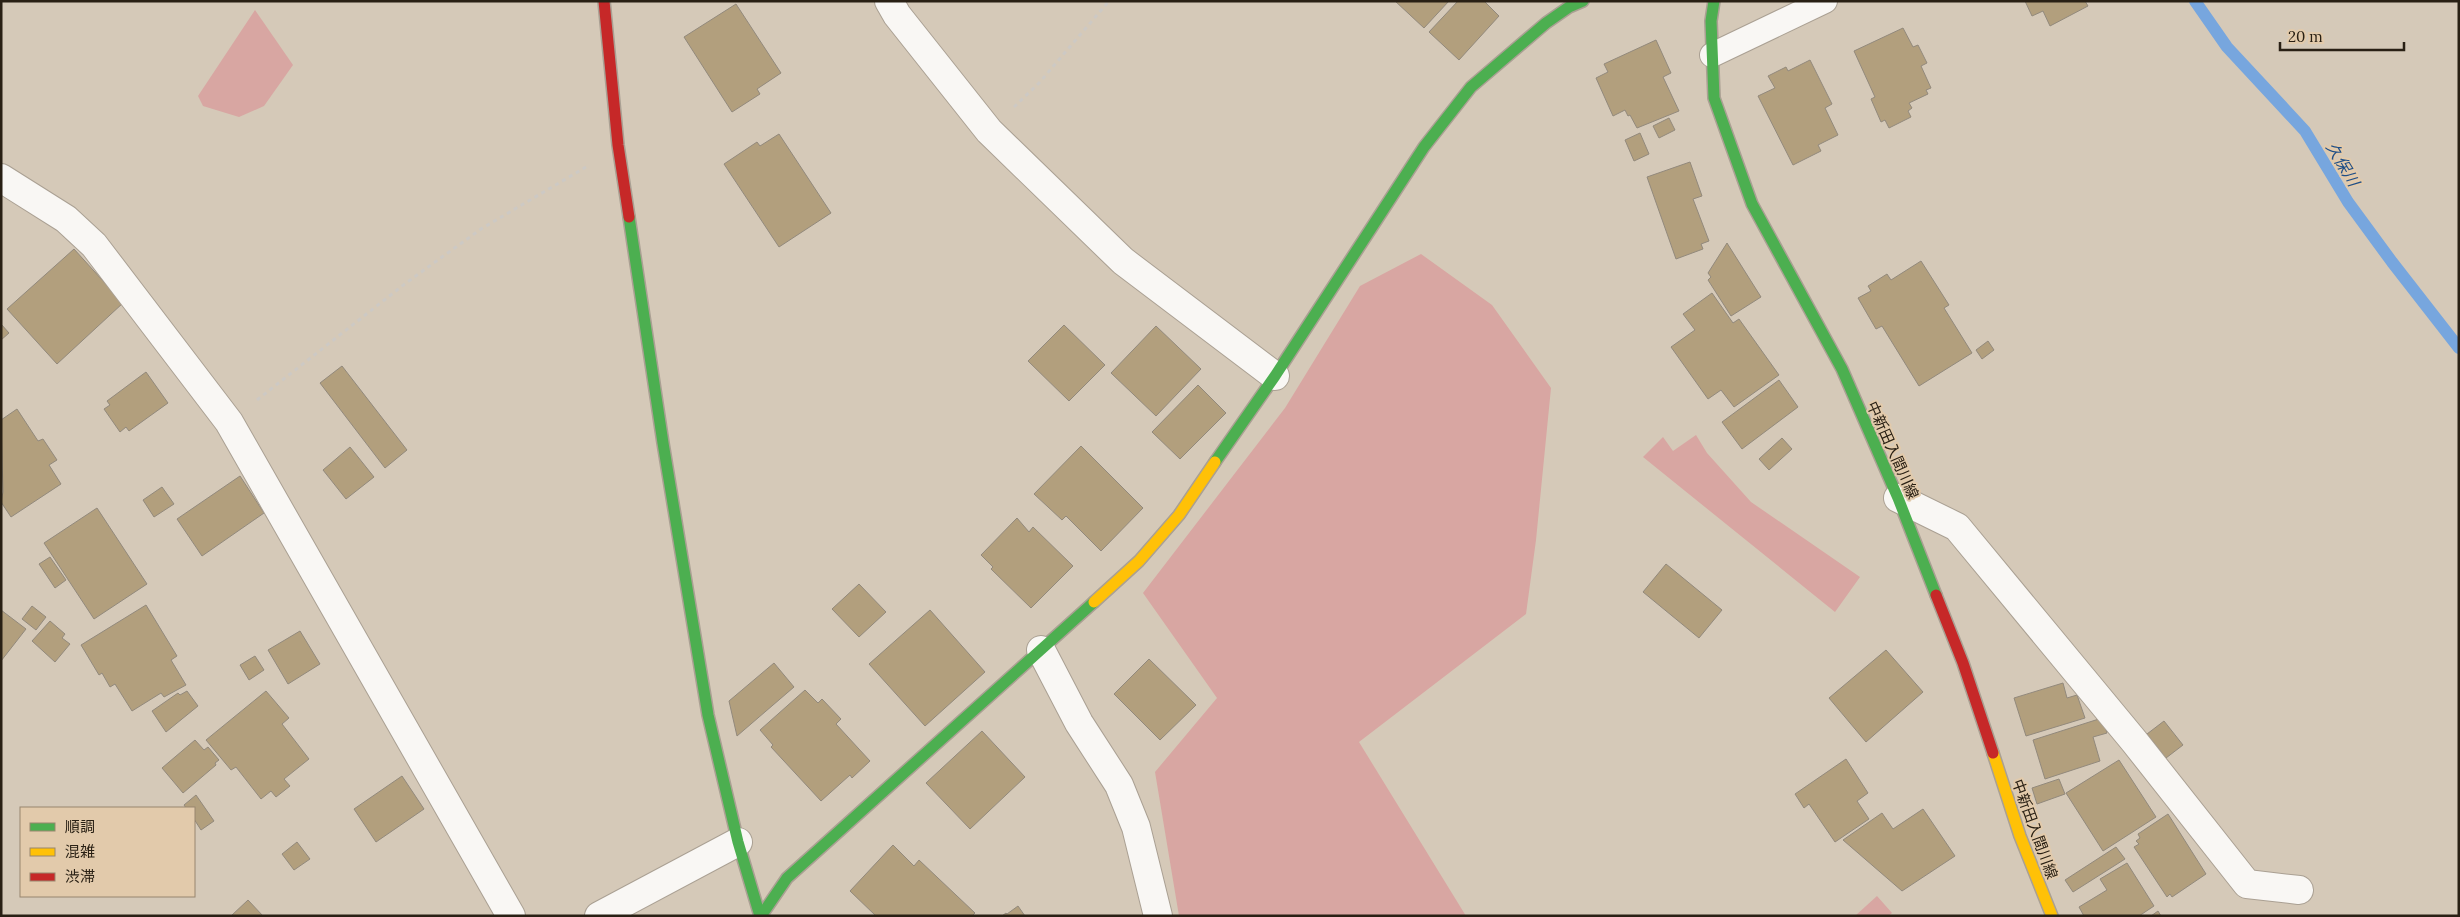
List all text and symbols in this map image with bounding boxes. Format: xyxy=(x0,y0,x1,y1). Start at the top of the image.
scale bar xyxy=(2280,20,2404,52)
text: 20 m xyxy=(2288,27,2323,46)
water label: 久保川 xyxy=(2322,138,2365,191)
street label: 中新田入間川線 xyxy=(1863,398,1923,502)
street label: 中新田入間川線 xyxy=(2008,776,2062,882)
legend xyxy=(20,807,195,897)
text: 順調 xyxy=(65,817,95,836)
text: 混雑 xyxy=(65,842,95,861)
text: 渋滞 xyxy=(65,867,95,886)

